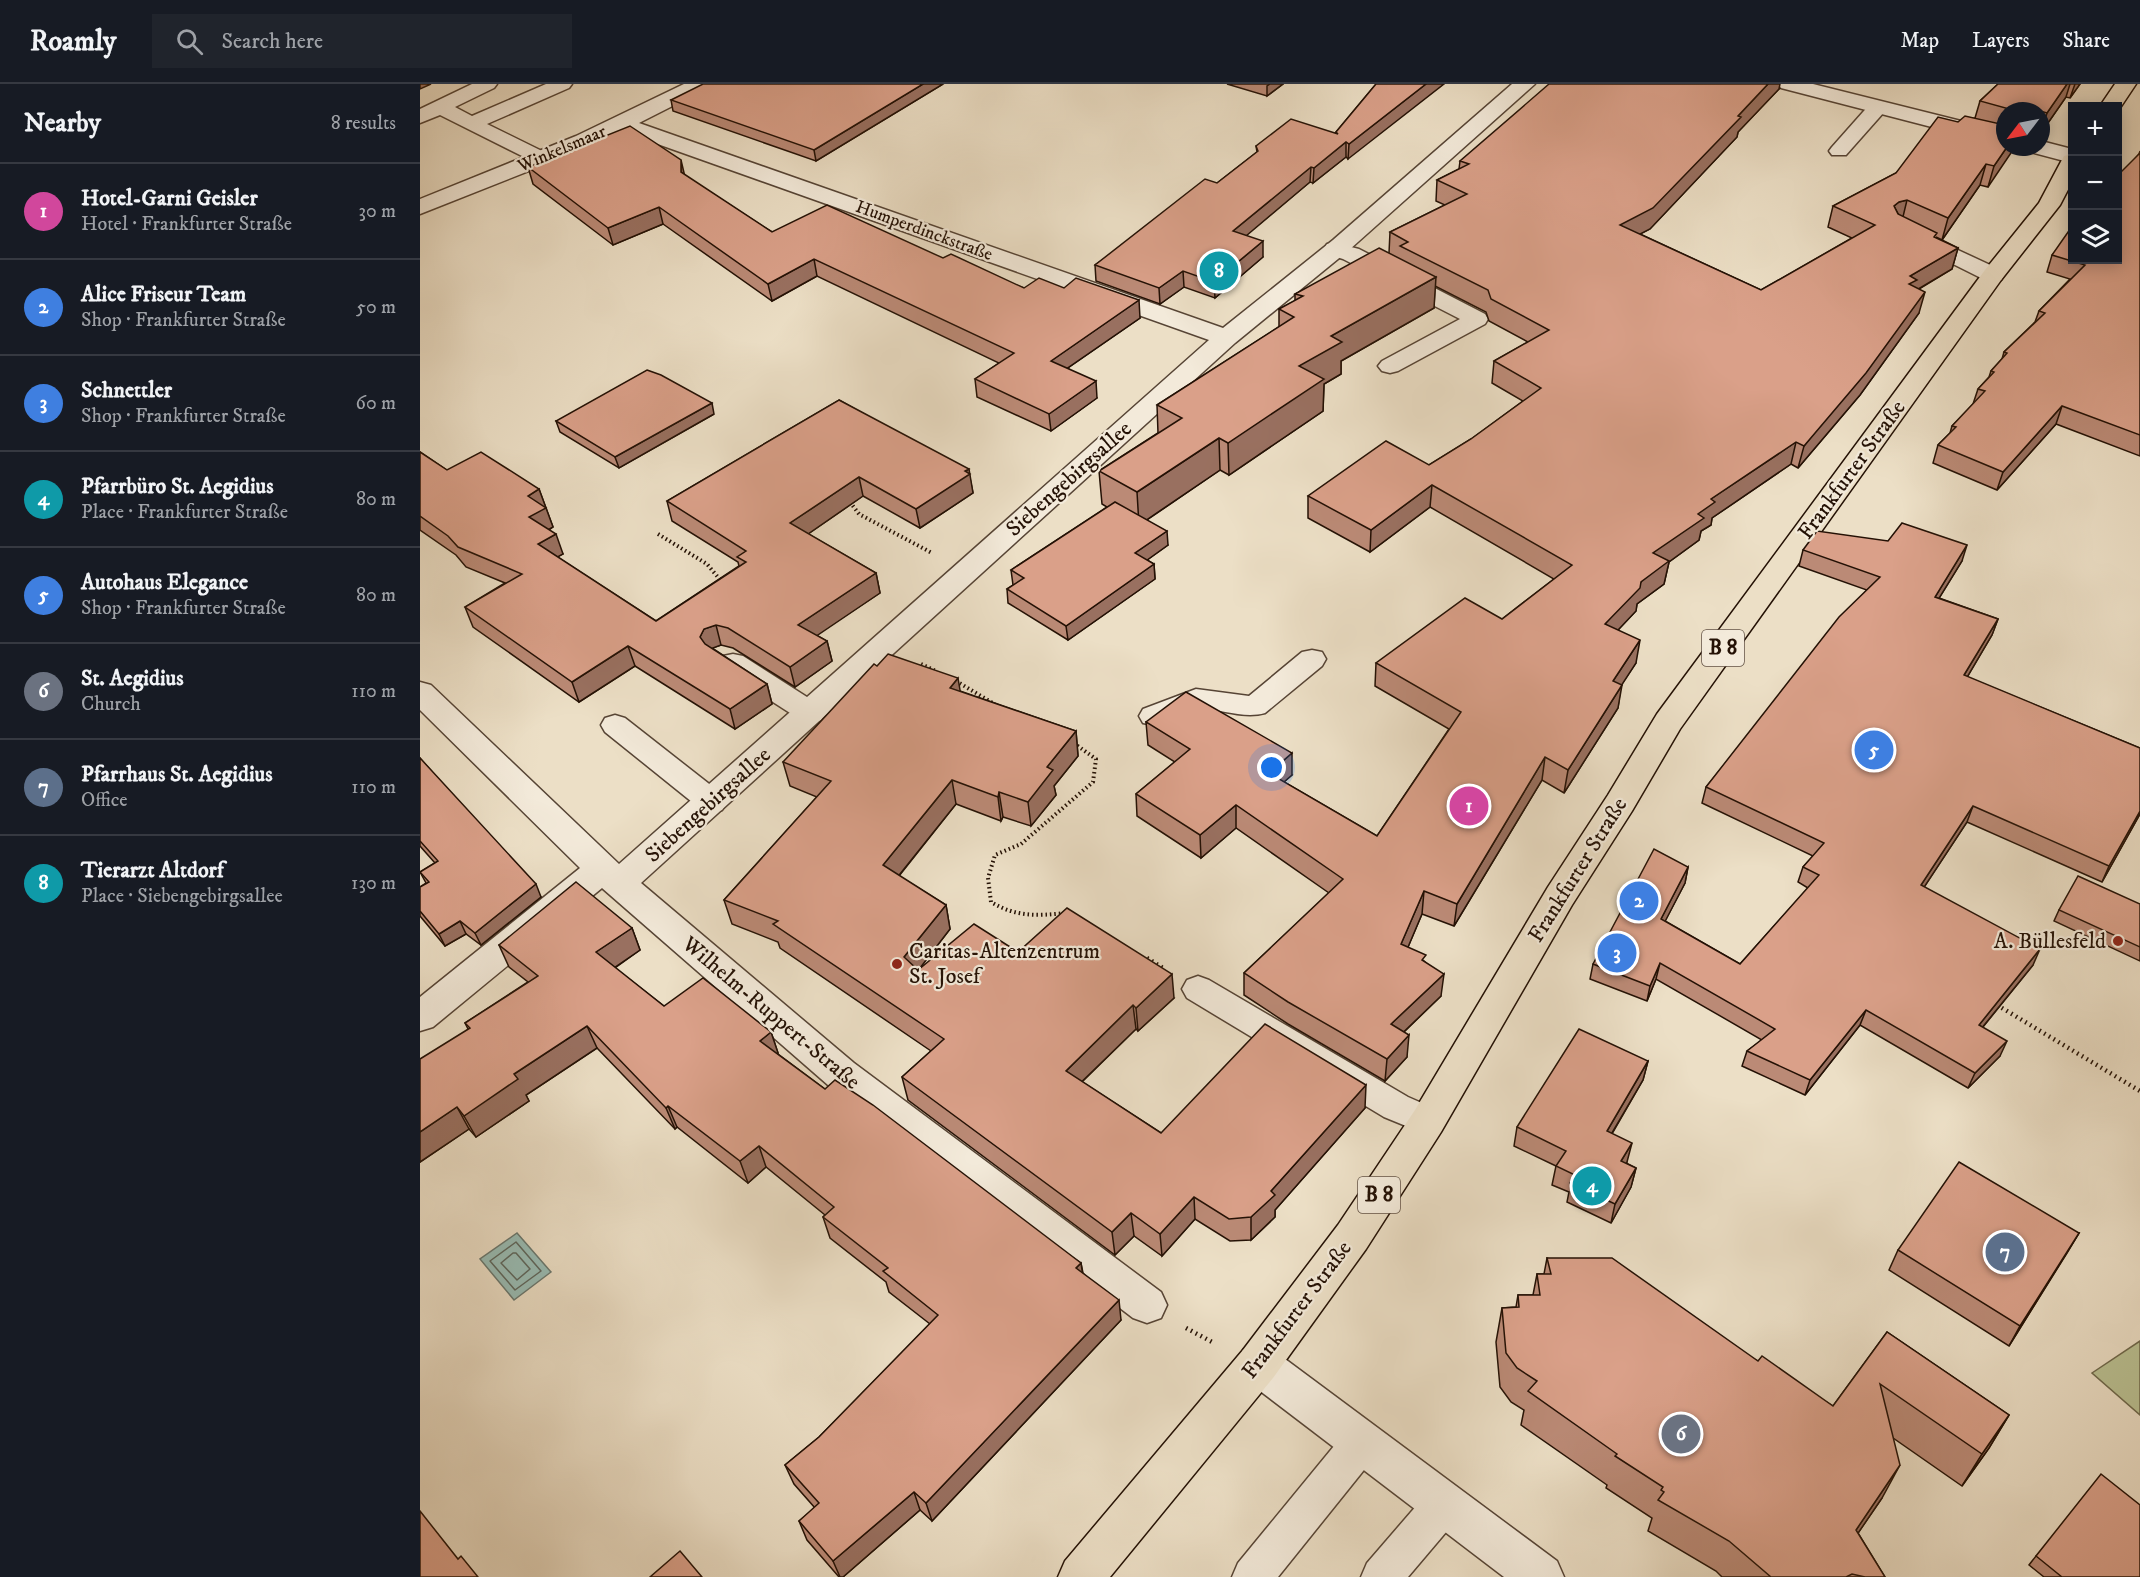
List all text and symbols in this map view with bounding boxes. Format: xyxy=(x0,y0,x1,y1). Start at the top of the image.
search box xyxy=(152,14,572,68)
text: Roamly xyxy=(30,24,116,59)
icon: search xyxy=(173,25,206,58)
text: Search here xyxy=(221,28,323,55)
text: Map xyxy=(1900,28,1939,54)
text: Layers xyxy=(1972,28,2030,54)
text: Share xyxy=(2063,28,2110,54)
north arrow xyxy=(1996,102,2050,156)
map controls xyxy=(2068,102,2122,264)
button: + xyxy=(2068,102,2122,156)
text: Nearby xyxy=(24,107,101,140)
text: 8 results xyxy=(331,111,396,136)
street label: Winkelsmaar xyxy=(514,120,610,178)
button: − xyxy=(2068,156,2122,210)
text: Hotel-Garni Geisler xyxy=(81,185,258,212)
street label: Humperdinckstraße xyxy=(852,196,996,266)
text: 1 xyxy=(40,199,47,224)
text: 30 m xyxy=(358,199,396,224)
button: layers xyxy=(2068,210,2122,264)
text: Hotel · Frankfurter Straße xyxy=(81,212,292,237)
pin: 8 xyxy=(1200,248,1238,294)
text: Alice Friseur Team xyxy=(81,281,246,308)
text: 2 xyxy=(39,295,48,320)
text: 50 m xyxy=(356,295,396,320)
text: Shop · Frankfurter Straße xyxy=(81,308,286,333)
text: Schnettler xyxy=(81,377,172,404)
text: 3 xyxy=(40,391,47,416)
text: 60 m xyxy=(356,391,396,416)
street label: Frankfurter Straße xyxy=(1792,395,1912,545)
text: Shop · Frankfurter Straße xyxy=(81,404,286,429)
street label: Siebengebirgsallee xyxy=(1001,415,1137,543)
text: Pfarrbüro St. Aegidius xyxy=(81,473,274,500)
text: 4 xyxy=(38,487,49,512)
text: 80 m xyxy=(356,487,396,512)
text: Place · Frankfurter Straße xyxy=(81,500,288,525)
text: Autohaus Elegance xyxy=(81,569,248,596)
text: 5 xyxy=(39,583,48,608)
text: 80 m xyxy=(356,583,396,608)
text: Shop · Frankfurter Straße xyxy=(81,596,286,621)
road number: B 8 xyxy=(1702,630,1744,666)
text: St. Aegidius xyxy=(81,665,184,692)
text: 6 xyxy=(38,679,49,704)
text: 110 m xyxy=(351,679,396,704)
text: Church xyxy=(81,692,141,717)
pin: 5 xyxy=(1854,728,1894,772)
street label: Siebengebirgsallee xyxy=(640,741,776,869)
your location xyxy=(1257,753,1286,782)
text: Pfarrhaus St. Aegidius xyxy=(81,761,273,788)
text: 7 xyxy=(38,775,49,800)
text: 110 m xyxy=(351,775,396,800)
pin: 1 xyxy=(1450,784,1488,828)
text: Office xyxy=(81,788,128,813)
street label: Frankfurter Straße xyxy=(1523,793,1633,947)
text: Tierarzt Altdorf xyxy=(81,857,224,884)
text: 8 xyxy=(38,871,49,896)
text: 130 m xyxy=(351,871,396,896)
pin: 2 xyxy=(1620,878,1658,924)
text: Place · Siebengebirgsallee xyxy=(81,884,283,909)
place label: A. Büllesfeld xyxy=(1994,928,2106,955)
street label: Wilhelm-Ruppert-Straße xyxy=(676,930,866,1095)
pin: 3 xyxy=(1598,930,1636,976)
marker: A. Büllesfeld xyxy=(2111,934,2125,948)
place label: Caritas-Altenzentrum St. Josef xyxy=(909,938,1100,990)
marker: Caritas-Altenzentrum St. Josef xyxy=(890,957,904,971)
pin: 4 xyxy=(1572,1164,1612,1208)
road number: B 8 xyxy=(1358,1177,1400,1213)
pin: 7 xyxy=(1986,1230,2024,1274)
street label: Frankfurter Straße xyxy=(1236,1236,1358,1384)
pin: 6 xyxy=(1662,1412,1700,1456)

